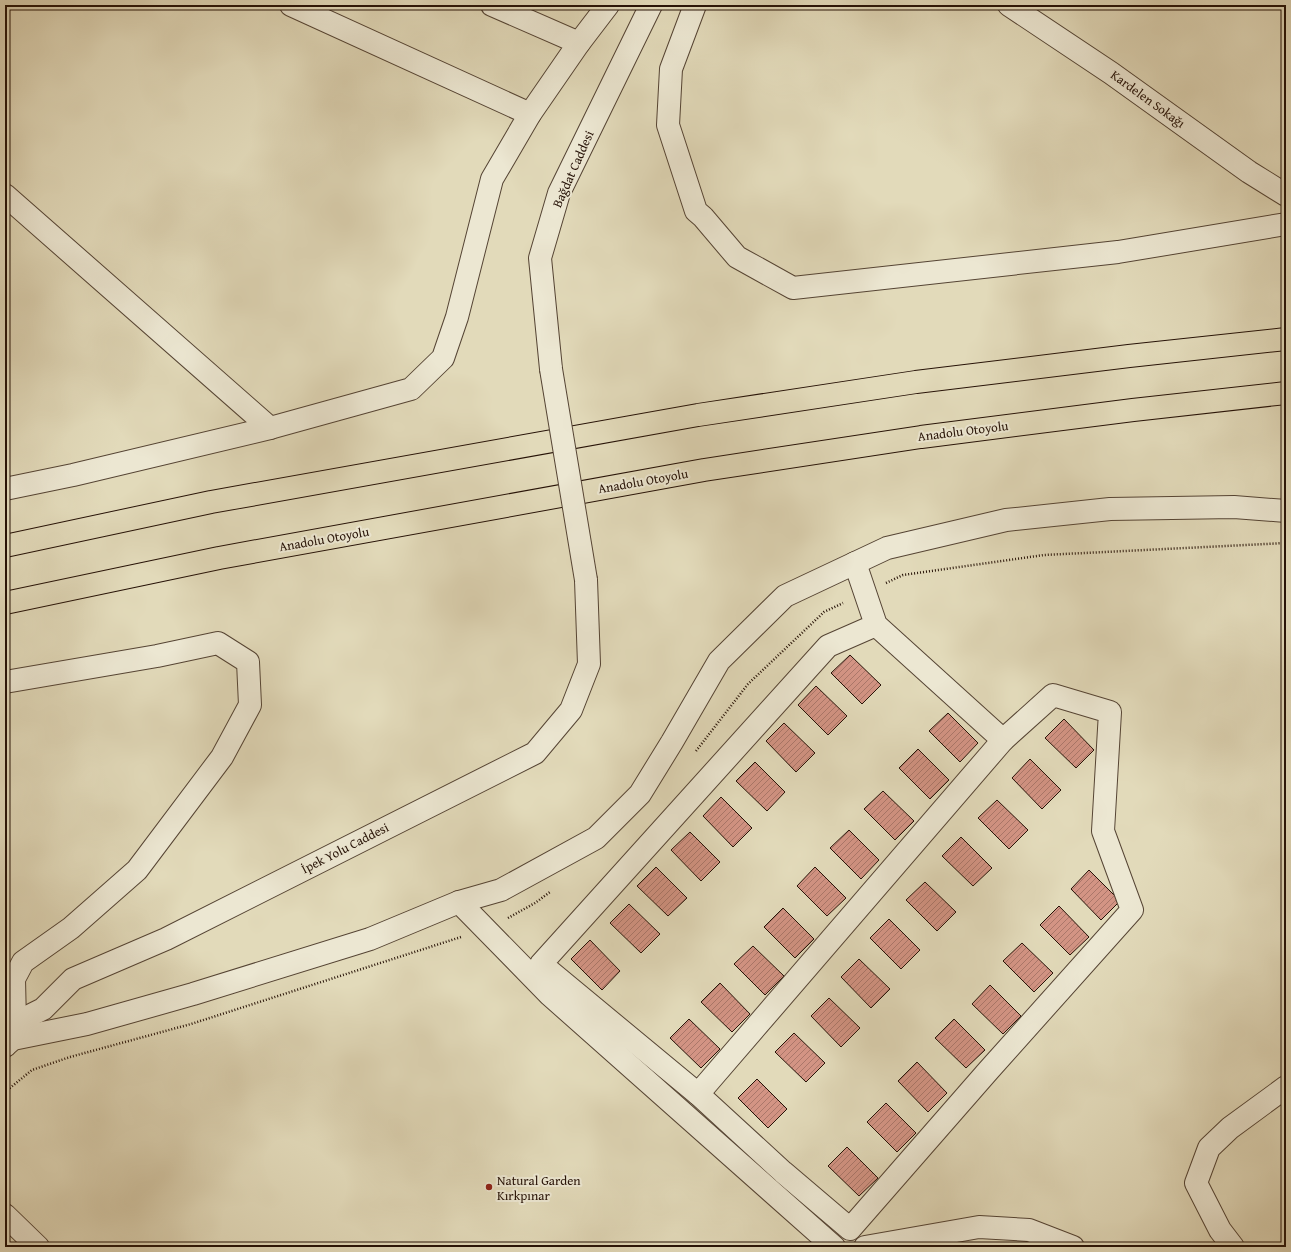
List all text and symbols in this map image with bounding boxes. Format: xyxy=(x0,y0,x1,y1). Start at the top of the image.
street label: Kardelen Sokağı xyxy=(1107,65,1189,133)
street label: Bağdat Caddesi xyxy=(548,127,599,211)
street label: Anadolu Otoyolu xyxy=(917,416,1009,446)
street label: Anadolu Otoyolu xyxy=(596,464,690,498)
street label: Anadolu Otoyolu xyxy=(277,522,371,556)
street label: İpek Yolu Caddesi xyxy=(298,818,392,878)
place label: Natural Garden Kırkpınar xyxy=(497,1171,581,1205)
marker: Natural Garden Kırkpınar xyxy=(484,1182,494,1192)

